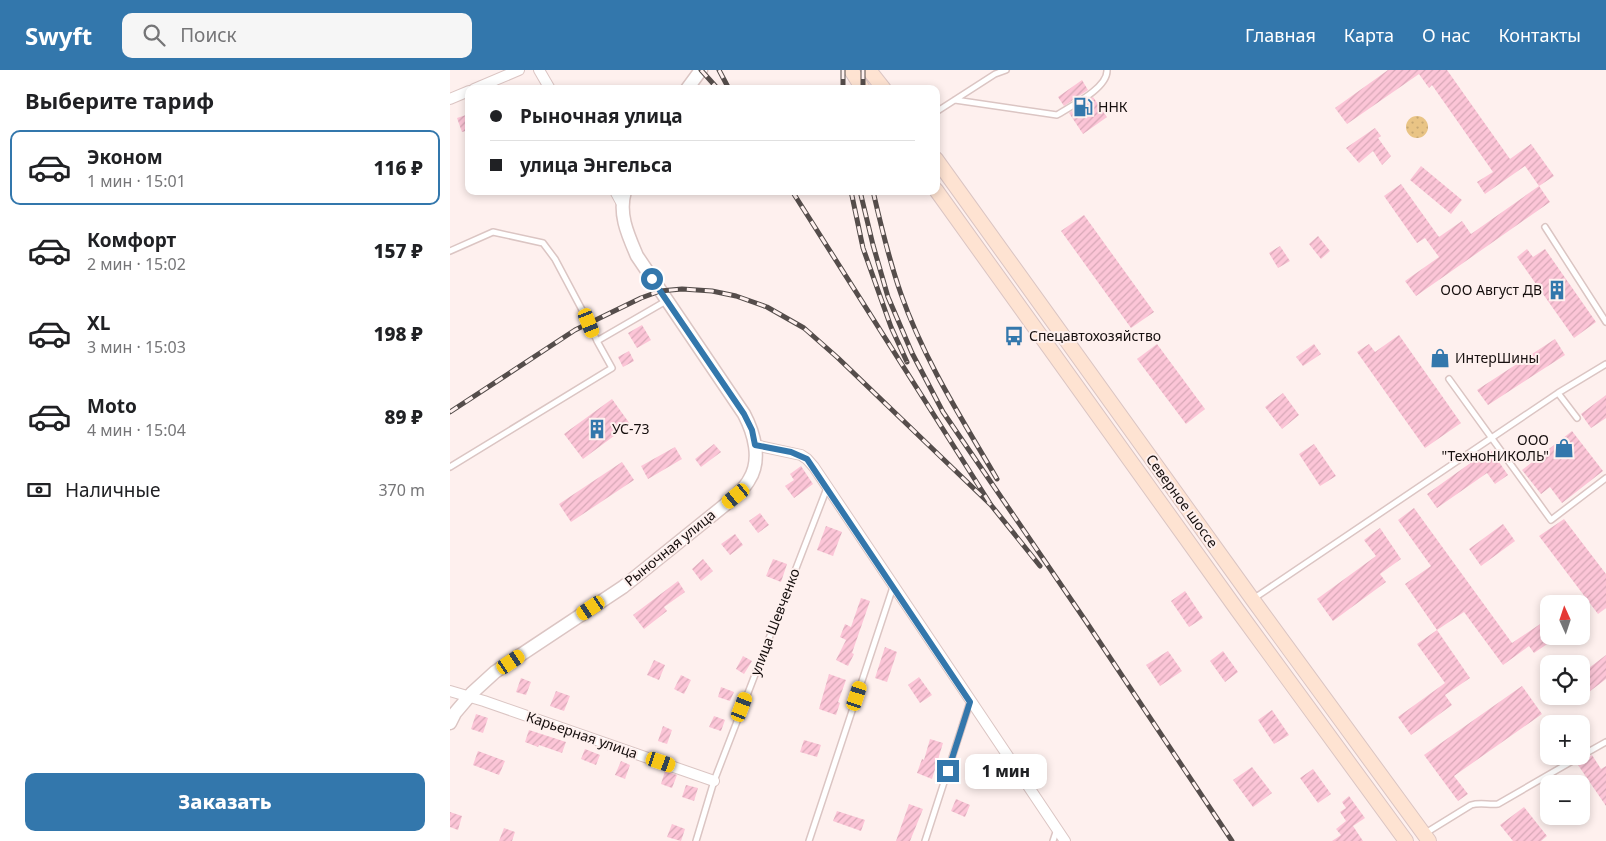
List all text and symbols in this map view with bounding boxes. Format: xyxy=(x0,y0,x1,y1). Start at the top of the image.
search box xyxy=(122,13,472,58)
text: Swyft xyxy=(25,19,92,52)
icon: search xyxy=(140,21,168,49)
text: Поиск xyxy=(180,22,237,48)
text: Главная xyxy=(1245,23,1316,47)
text: Карта xyxy=(1344,23,1394,47)
text: О нас xyxy=(1422,23,1470,47)
text: Контакты xyxy=(1498,23,1581,47)
text: Выберите тариф xyxy=(25,85,214,115)
fuel station icon: ННК xyxy=(1072,96,1094,118)
place label: ННК xyxy=(1098,97,1128,116)
text: Рыночная улица xyxy=(520,103,683,129)
text: Эконом xyxy=(87,144,163,170)
icon: car xyxy=(27,145,72,190)
text: улица Энгельса xyxy=(520,152,672,178)
text: 116 ₽ xyxy=(373,155,423,181)
text: 1 мин · 15:01 xyxy=(87,170,186,192)
text: Комфорт xyxy=(87,227,176,253)
icon: car xyxy=(27,228,72,273)
text: 157 ₽ xyxy=(373,238,423,264)
text: 2 мин · 15:02 xyxy=(87,253,186,275)
route start xyxy=(641,268,663,290)
building icon: ООО Август ДВ xyxy=(1546,279,1568,301)
place label: ООО Август ДВ xyxy=(1440,280,1542,299)
car xyxy=(576,306,601,340)
text: XL xyxy=(87,310,110,336)
icon: car xyxy=(27,311,72,356)
text: 198 ₽ xyxy=(373,321,423,347)
bus stop icon: Спецавтохозяйство xyxy=(1003,325,1025,347)
place label: Спецавтохозяйство xyxy=(1029,326,1161,345)
text: 3 мин · 15:03 xyxy=(87,336,186,358)
shop icon: ИнтерШины xyxy=(1429,347,1451,369)
place label: ИнтерШины xyxy=(1455,348,1539,367)
text: Moto xyxy=(87,393,137,419)
icon: car xyxy=(27,394,72,439)
text: 89 ₽ xyxy=(384,404,423,430)
building icon: УС-73 xyxy=(586,418,608,440)
text: 4 мин · 15:04 xyxy=(87,419,186,441)
place label: УС-73 xyxy=(612,419,650,438)
place label: ООО "ТехноНИКОЛЬ" xyxy=(1442,430,1549,465)
shop icon: ООО "ТехноНИКОЛЬ" xyxy=(1553,437,1575,459)
street label: Северное шоссе xyxy=(1142,450,1223,551)
icon: cash xyxy=(25,476,53,504)
text: Наличные xyxy=(65,477,160,503)
text: 370 m xyxy=(378,479,425,501)
car xyxy=(719,481,752,511)
street label: Рыночная улица xyxy=(620,505,719,590)
street label: улица Шевченко xyxy=(745,565,804,678)
car xyxy=(574,593,607,623)
north arrow xyxy=(1540,595,1590,645)
map controls xyxy=(1540,595,1590,825)
car xyxy=(494,647,527,677)
button: locate xyxy=(1540,655,1590,705)
car xyxy=(845,679,868,713)
car xyxy=(729,690,754,724)
street label: Карьерная улица xyxy=(524,707,640,762)
button: + xyxy=(1540,715,1590,765)
car xyxy=(644,750,677,774)
callout: 1 мин xyxy=(966,754,1048,788)
route end xyxy=(937,760,959,782)
text: 1 мин xyxy=(982,760,1030,782)
button: Заказать xyxy=(25,773,425,831)
button: − xyxy=(1540,775,1590,825)

